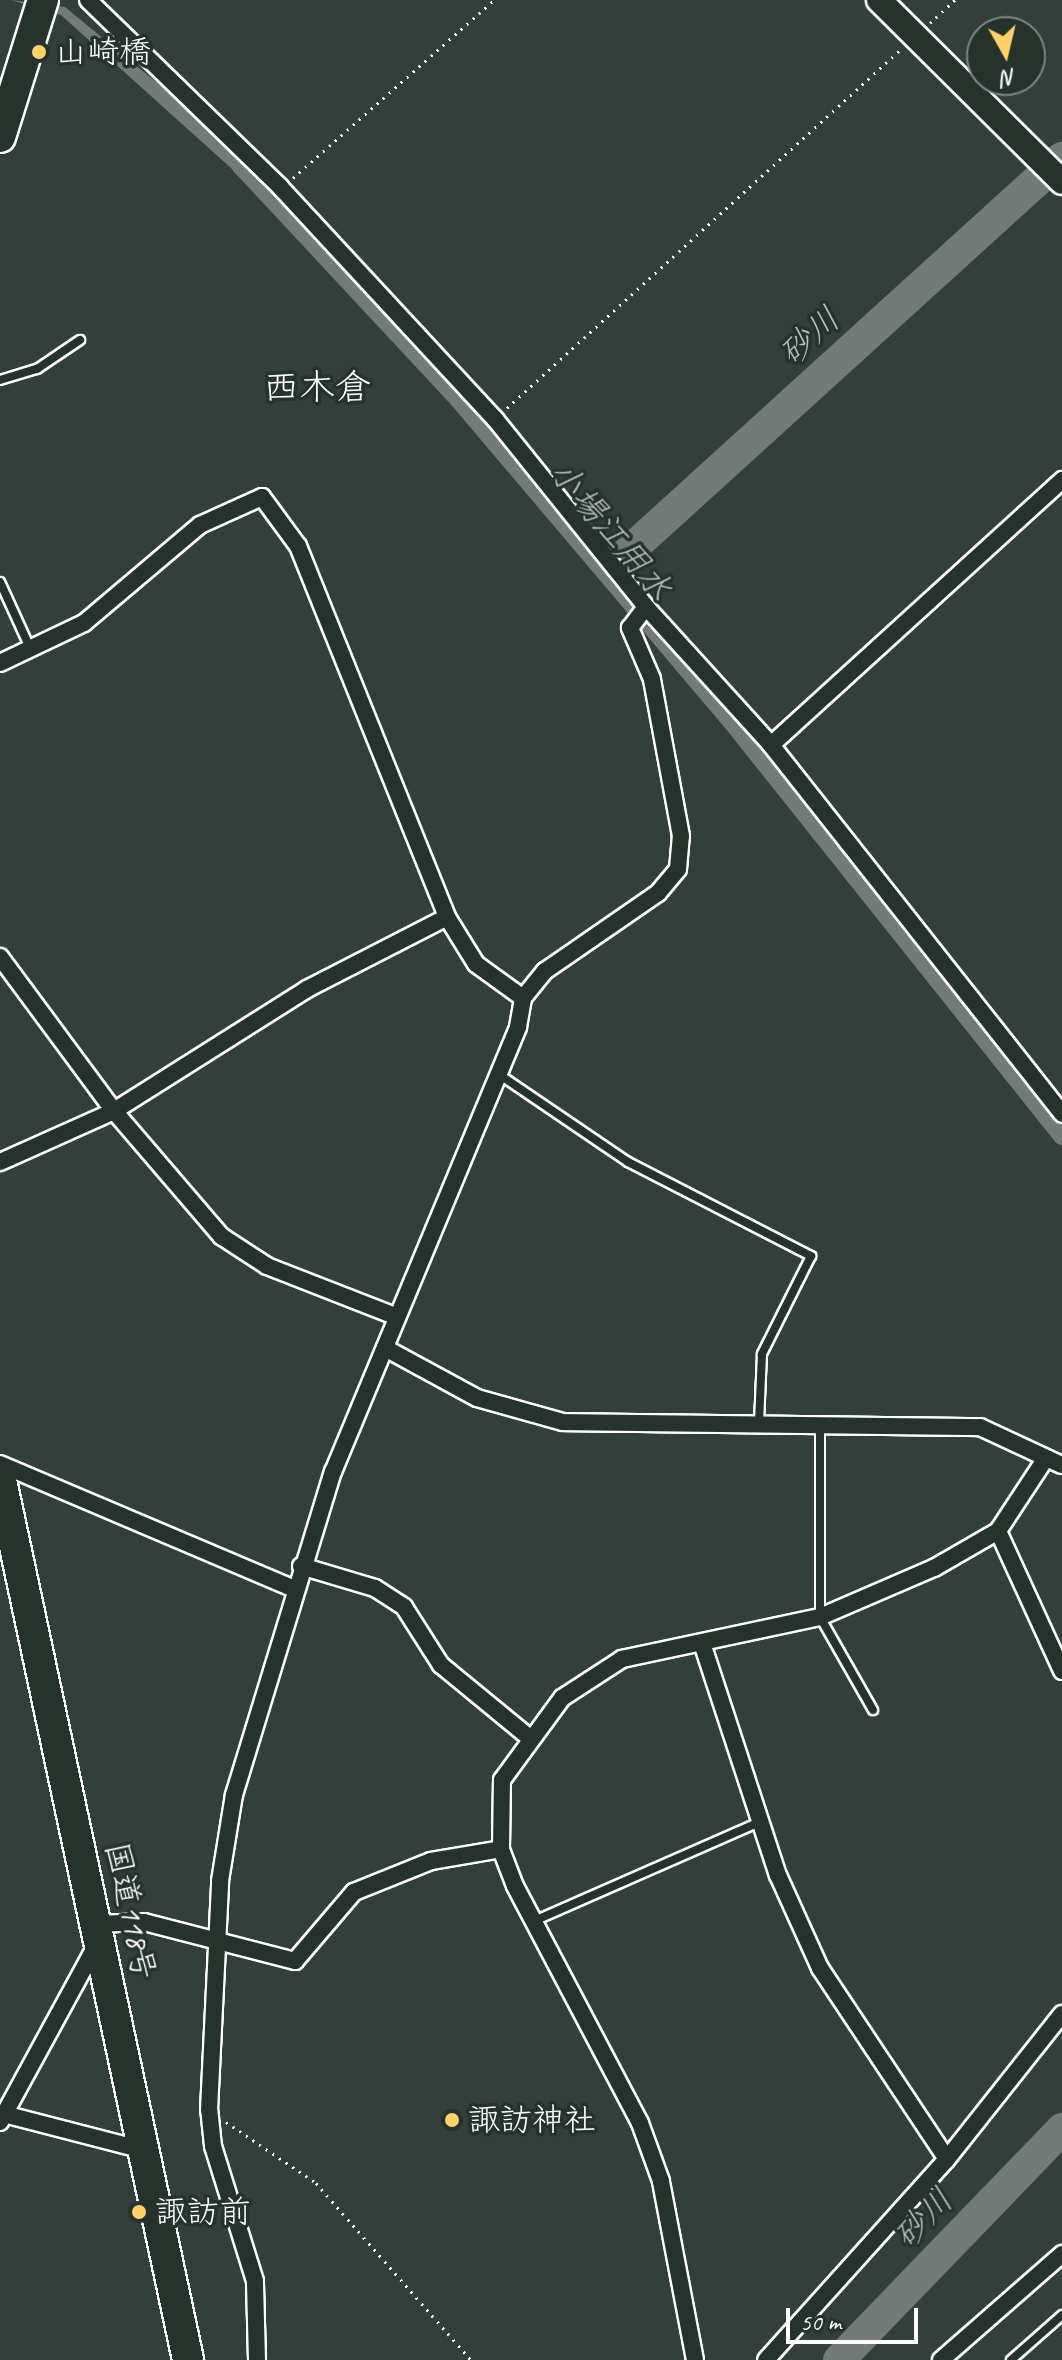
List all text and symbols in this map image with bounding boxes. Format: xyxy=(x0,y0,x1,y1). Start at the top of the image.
north arrow xyxy=(966,16,1046,96)
place label: 山崎橋 xyxy=(55,33,151,71)
marker: 山崎橋 xyxy=(30,43,48,61)
text: N xyxy=(1000,63,1018,93)
water label: 砂川 xyxy=(770,298,848,374)
district label: 西木倉 xyxy=(263,366,371,410)
water label: 小場江用水 xyxy=(541,452,681,608)
street label: 国道118号 xyxy=(97,1839,163,1983)
place label: 諏訪神社 xyxy=(468,2101,596,2139)
marker: 諏訪神社 xyxy=(443,2111,461,2129)
water label: 砂川 xyxy=(885,2179,961,2257)
place label: 諏訪前 xyxy=(155,2193,251,2231)
marker: 諏訪前 xyxy=(130,2203,148,2221)
scale bar xyxy=(790,2292,922,2342)
text: 50 m xyxy=(800,2307,841,2337)

